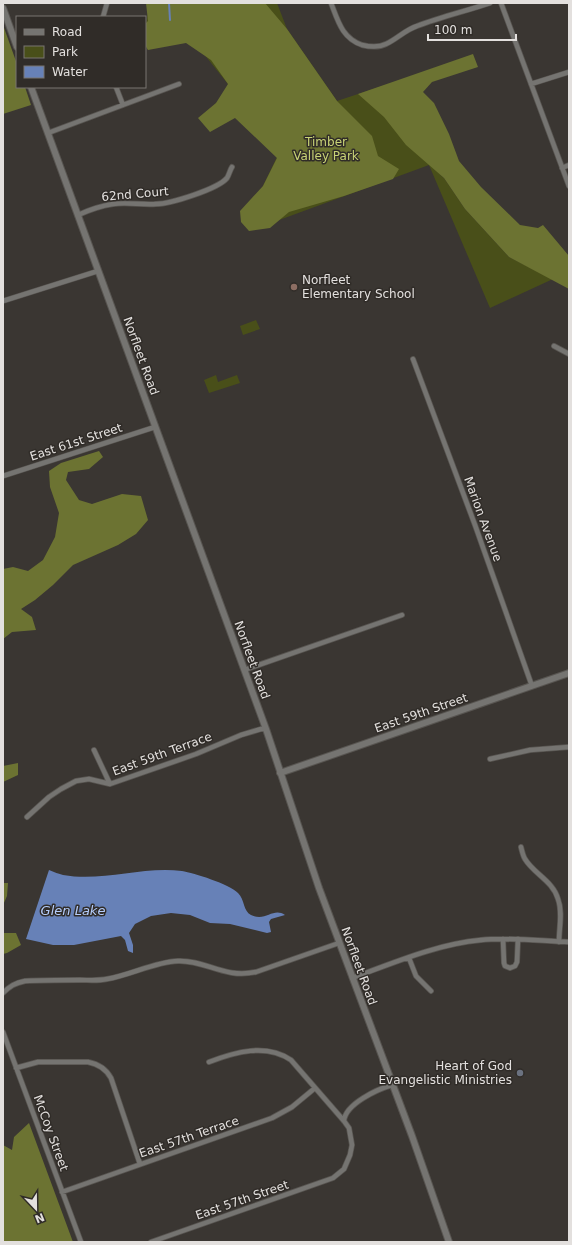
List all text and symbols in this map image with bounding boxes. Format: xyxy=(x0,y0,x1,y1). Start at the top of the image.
legend xyxy=(16,16,146,88)
scale bar xyxy=(428,16,516,42)
text: 100 m xyxy=(434,23,472,37)
text: Road xyxy=(52,25,82,39)
text: Park xyxy=(52,45,78,59)
text: Water xyxy=(52,65,88,79)
park label: Timber Valley Park xyxy=(293,135,359,163)
street label: 62nd Court xyxy=(101,184,169,204)
place label: Norfleet Elementary School xyxy=(302,273,415,301)
marker: Norfleet Elementary School xyxy=(289,282,299,292)
street label: Norfleet Road xyxy=(120,315,162,397)
street label: East 61st Street xyxy=(28,420,124,464)
street label: Marion Avenue xyxy=(461,475,505,563)
street label: Norfleet Road xyxy=(231,619,273,701)
street label: East 59th Street xyxy=(373,690,470,736)
street label: East 59th Terrace xyxy=(110,730,214,778)
water label: Glen Lake xyxy=(41,903,105,918)
street label: Norfleet Road xyxy=(338,925,380,1007)
place label: Heart of God Evangelistic Ministries xyxy=(379,1059,512,1087)
marker: Heart of God Evangelistic Ministries xyxy=(515,1068,525,1078)
street label: McCoy Street xyxy=(31,1093,71,1173)
street label: East 57th Terrace xyxy=(137,1113,241,1161)
street label: East 57th Street xyxy=(194,1177,291,1223)
north arrow xyxy=(16,1189,56,1229)
text: N xyxy=(33,1210,46,1226)

